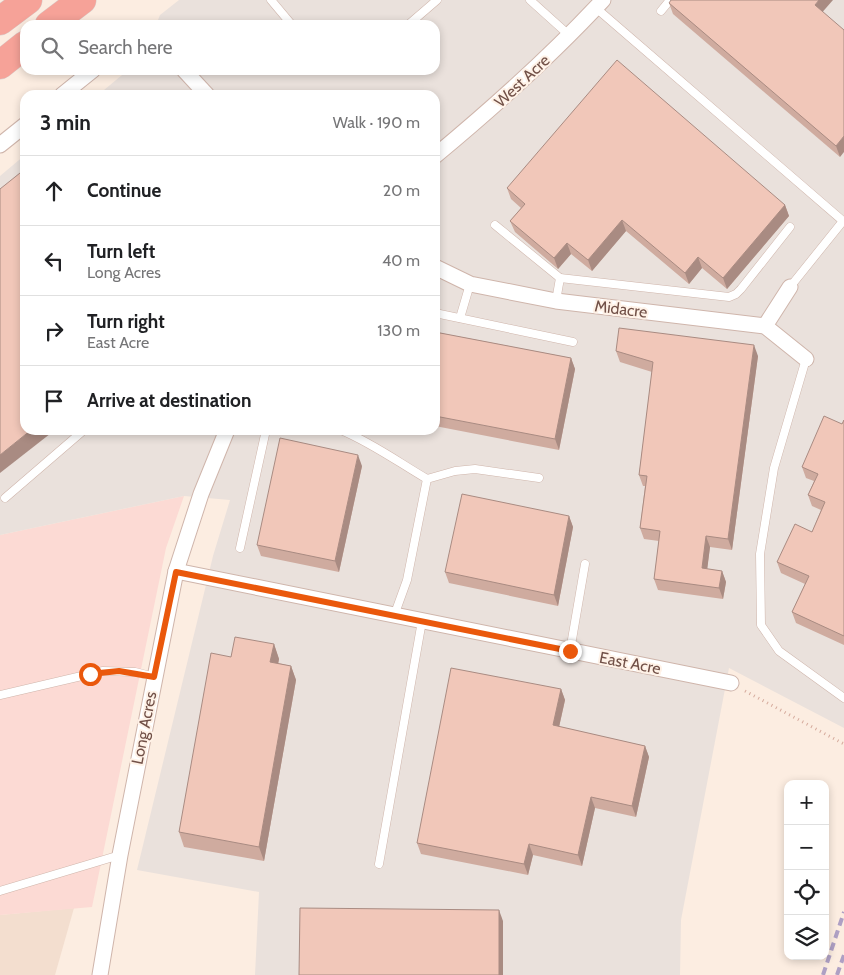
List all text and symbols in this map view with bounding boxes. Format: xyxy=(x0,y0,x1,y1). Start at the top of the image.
search box xyxy=(20,20,440,75)
icon: search xyxy=(38,34,66,62)
text: Search here xyxy=(78,36,172,59)
street label: West Acre xyxy=(491,51,553,111)
text: 3 min xyxy=(40,110,91,135)
text: Walk · 190 m xyxy=(333,113,420,132)
icon: ahead xyxy=(40,177,68,205)
text: Continue xyxy=(87,179,161,202)
text: 20 m xyxy=(383,181,420,200)
text: Turn left xyxy=(87,240,155,263)
icon: left xyxy=(40,247,68,275)
text: 40 m xyxy=(382,251,420,270)
text: Long Acres xyxy=(87,263,161,282)
street label: Midacre xyxy=(593,296,649,322)
text: Turn right xyxy=(87,310,165,333)
icon: right xyxy=(40,317,68,345)
text: 130 m xyxy=(377,321,420,340)
text: East Acre xyxy=(87,333,149,352)
icon: arrive xyxy=(40,387,68,415)
text: Arrive at destination xyxy=(87,389,251,412)
route end xyxy=(559,640,582,663)
street label: East Acre xyxy=(598,648,662,678)
route start xyxy=(79,663,102,686)
street label: Long Acres xyxy=(128,690,160,766)
map controls xyxy=(784,780,829,960)
button: + xyxy=(784,780,829,825)
button: − xyxy=(784,825,829,870)
button: locate xyxy=(784,870,829,915)
button: layers xyxy=(784,915,829,960)

